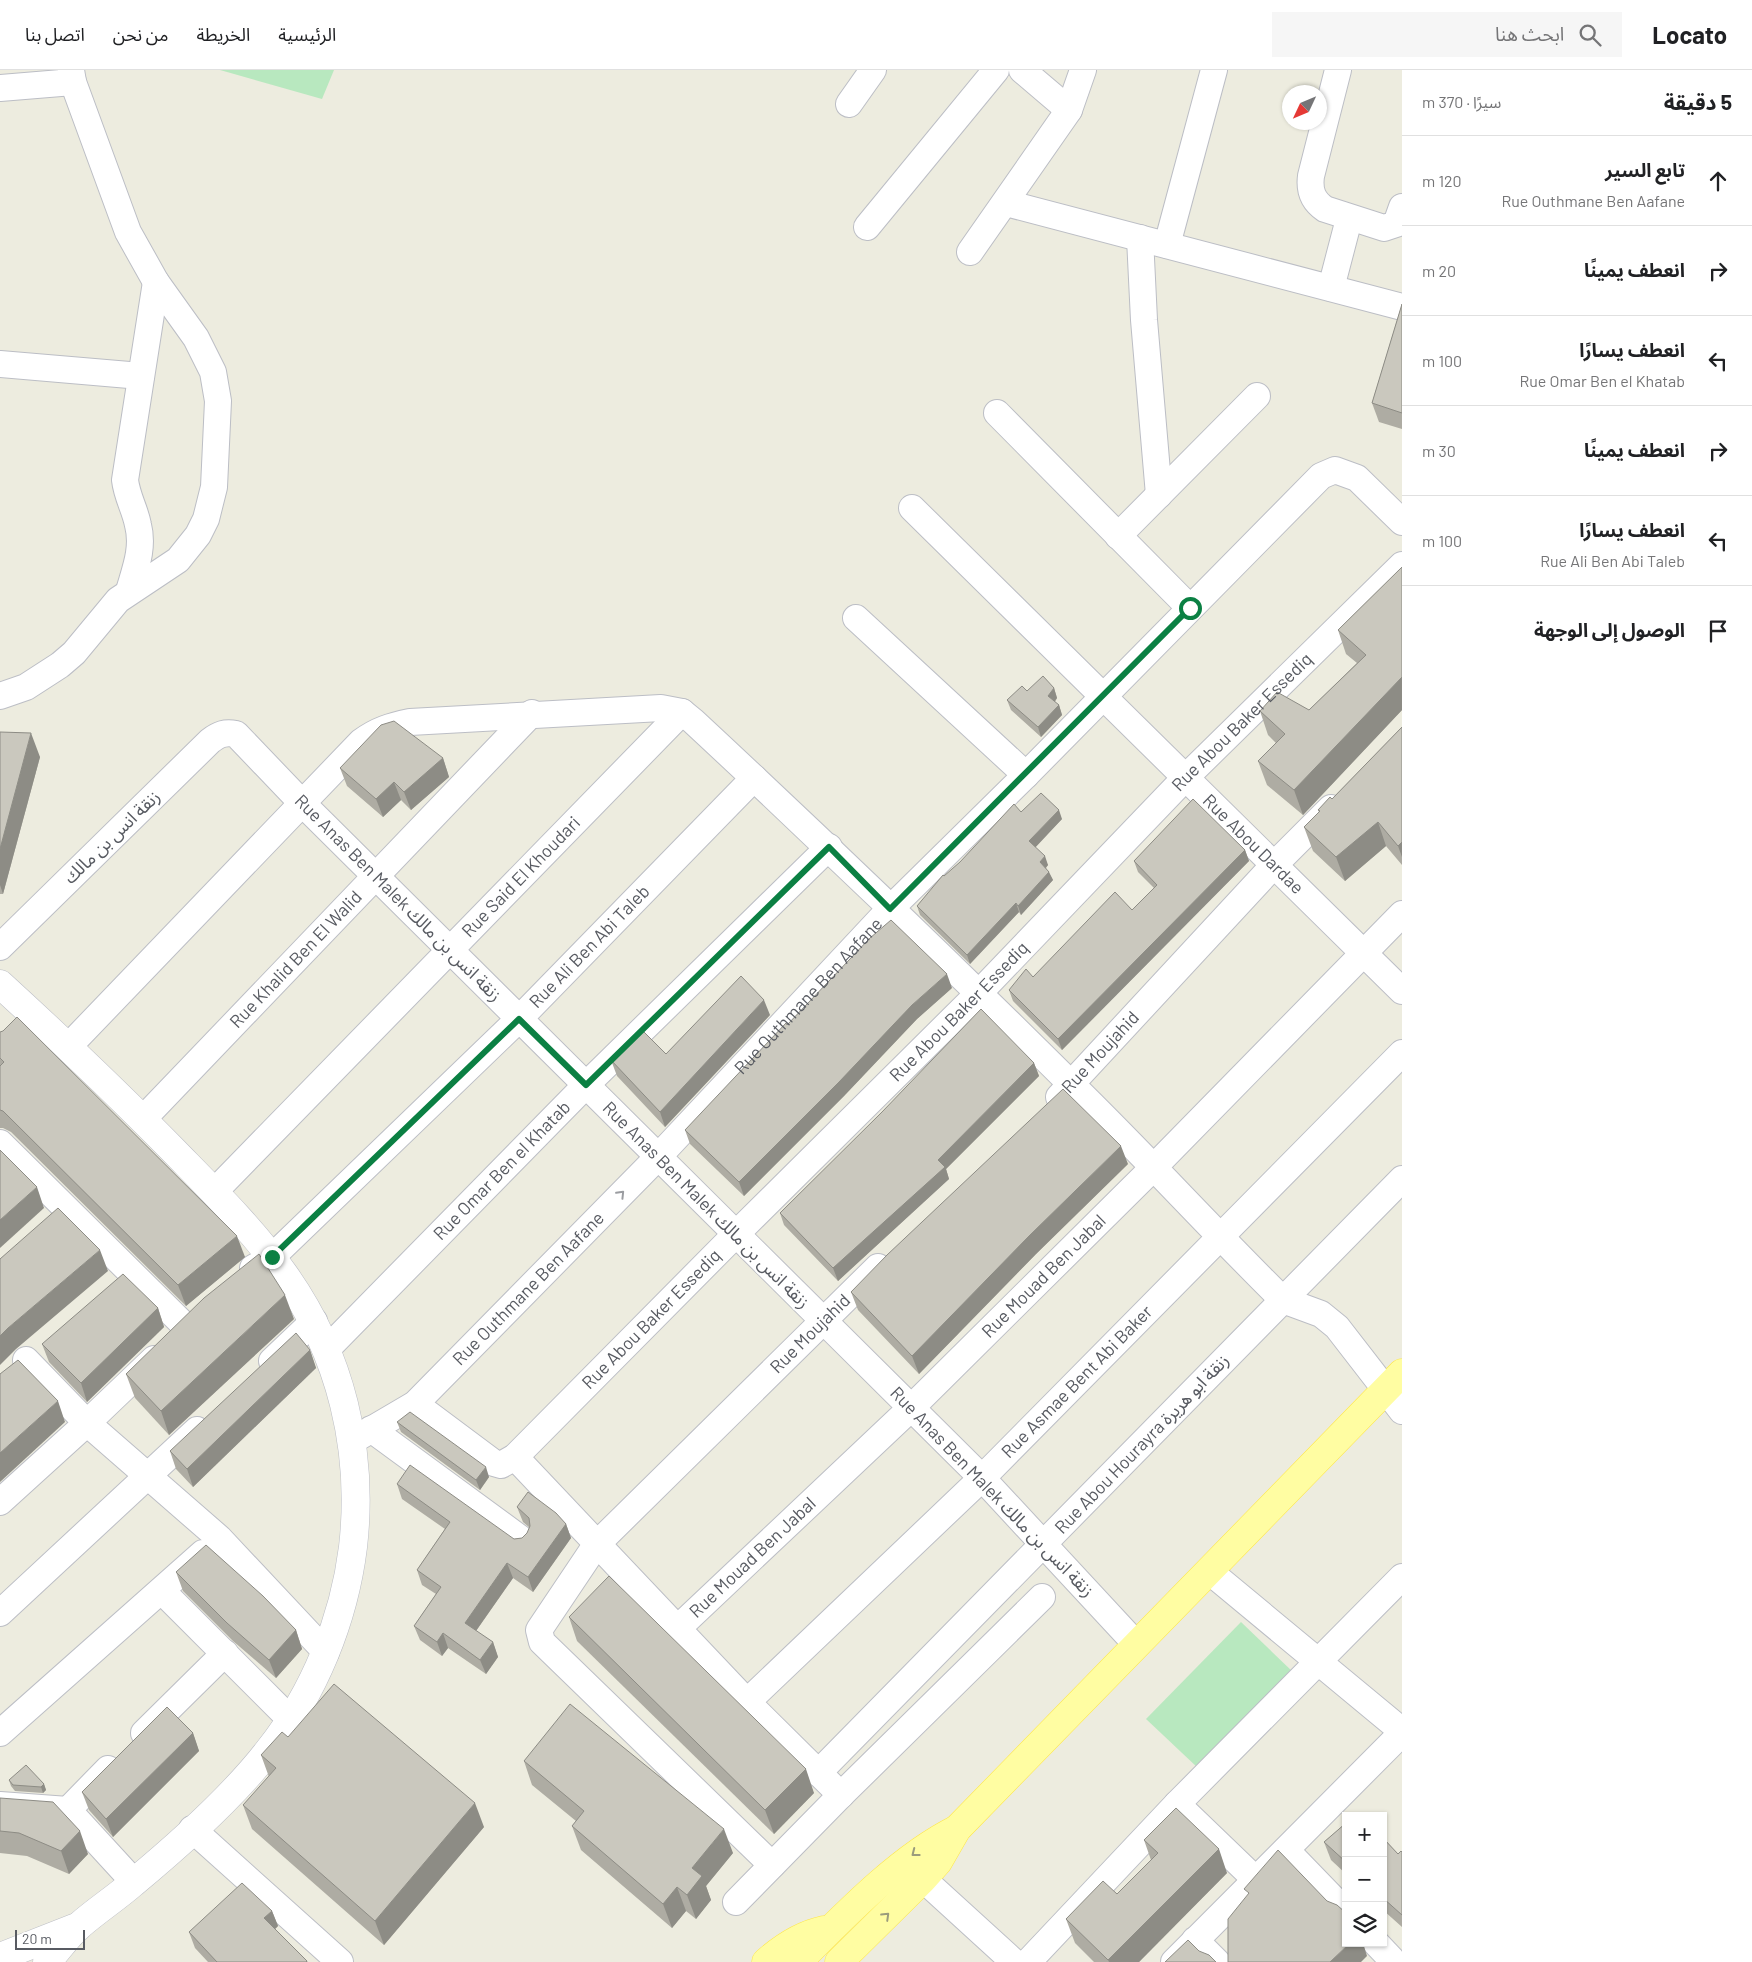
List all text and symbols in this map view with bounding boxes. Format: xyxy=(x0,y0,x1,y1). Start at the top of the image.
search box xyxy=(1272,12,1622,57)
text: Locato xyxy=(1652,20,1727,49)
icon: search xyxy=(1576,21,1604,49)
text: ابحث هنا xyxy=(1495,22,1564,45)
text: اتصل بنا xyxy=(25,23,85,45)
text: من نحن xyxy=(113,23,168,45)
text: الخريطة xyxy=(196,23,250,45)
text: الرئيسية xyxy=(278,23,336,45)
north arrow xyxy=(1282,85,1327,130)
text: 5 دقيقة xyxy=(1664,89,1732,114)
text: سيرًا · 370 m xyxy=(1422,92,1501,111)
text: تابع السير xyxy=(1605,158,1685,181)
icon: ahead xyxy=(1704,167,1732,195)
text: 120 m xyxy=(1422,171,1462,190)
text: Rue Outhmane Ben Aafane xyxy=(1501,191,1685,210)
icon: right xyxy=(1704,257,1732,285)
text: انعطف يمينًا xyxy=(1584,258,1685,281)
text: 20 m xyxy=(1422,261,1456,280)
text: انعطف يسارًا xyxy=(1579,338,1685,361)
icon: left xyxy=(1704,347,1732,375)
text: 100 m xyxy=(1422,351,1462,370)
text: Rue Omar Ben el Khatab xyxy=(1519,371,1685,390)
icon: right xyxy=(1704,437,1732,465)
text: انعطف يمينًا xyxy=(1584,438,1685,461)
text: 30 m xyxy=(1422,441,1456,460)
text: انعطف يسارًا xyxy=(1579,518,1685,541)
icon: left xyxy=(1704,527,1732,555)
text: 100 m xyxy=(1422,531,1462,550)
text: Rue Ali Ben Abi Taleb xyxy=(1540,551,1685,570)
route start xyxy=(1179,597,1202,620)
icon: arrive xyxy=(1704,617,1732,645)
text: الوصول إلى الوجهة xyxy=(1534,618,1685,641)
street label: Rue Abou Baker Essediq xyxy=(1167,647,1316,795)
street label: زنقة انس بن مالك xyxy=(59,785,165,888)
street label: Rue Anas Ben Malek زنقة انس بن مالك xyxy=(290,789,507,1006)
street label: Rue Abou Dardae xyxy=(1199,789,1309,898)
street label: Rue Said El Khoudari xyxy=(457,811,584,941)
street label: Rue Ali Ben Abi Taleb xyxy=(524,880,654,1012)
street label: Rue Khalid Ben El Walid xyxy=(224,886,366,1032)
street label: Rue Outhmane Ben Aafane xyxy=(729,912,887,1078)
street label: Rue Abou Baker Essediq xyxy=(884,936,1033,1086)
street label: Rue Moujahid xyxy=(1056,1006,1143,1097)
street label: Rue Omar Ben el Khatab xyxy=(428,1096,574,1244)
street label: Rue Anas Ben Malek زنقة انس بن مالك xyxy=(598,1096,815,1313)
one-way arrow xyxy=(615,1191,624,1200)
street label: Rue Outhmane Ben Aafane xyxy=(448,1206,608,1369)
street label: Rue Mouad Ben Jabal xyxy=(977,1209,1110,1342)
street label: Rue Abou Baker Essediq xyxy=(577,1244,725,1393)
route end xyxy=(261,1246,284,1269)
street label: Rue Moujahid xyxy=(765,1289,854,1377)
street label: Rue Asmae Bent Abi Baker xyxy=(996,1300,1157,1462)
street label: Rue Abou Hourayra زنقة ابو هريرة xyxy=(1050,1349,1234,1538)
street label: Rue Anas Ben Malek زنقة انس بن مالك xyxy=(886,1382,1099,1602)
street label: Rue Mouad Ben Jabal xyxy=(684,1492,820,1622)
map controls xyxy=(1342,1812,1387,1947)
button: + xyxy=(1342,1812,1387,1857)
one-way arrow xyxy=(911,1847,921,1856)
button: − xyxy=(1342,1857,1387,1902)
button: layers xyxy=(1342,1902,1387,1947)
one-way arrow xyxy=(880,1913,889,1922)
scale bar xyxy=(15,1927,85,1950)
text: 20 m xyxy=(22,1930,52,1947)

